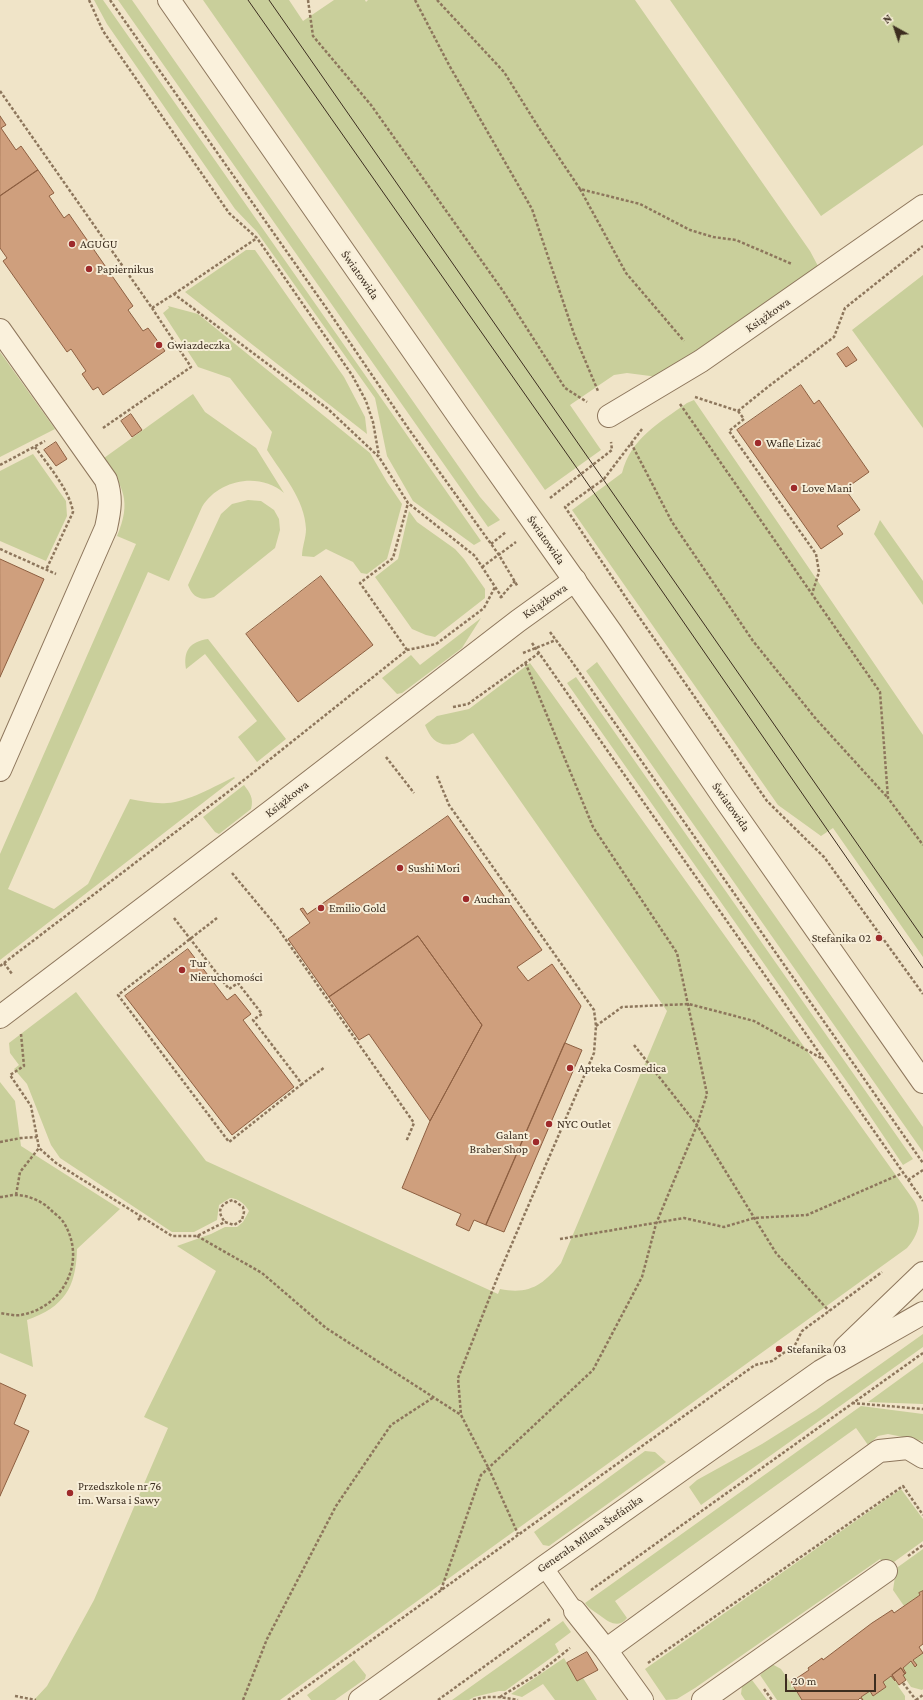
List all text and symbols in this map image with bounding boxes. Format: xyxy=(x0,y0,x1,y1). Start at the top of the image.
north arrow xyxy=(875,8,915,48)
text: N xyxy=(881,12,894,26)
place label: AGUGU xyxy=(80,237,118,251)
marker: AGUGU xyxy=(67,239,77,249)
street label: Światowida xyxy=(338,248,382,302)
place label: Papiernikus xyxy=(97,262,154,276)
marker: Papiernikus xyxy=(84,264,94,274)
street label: Książkowa xyxy=(743,294,793,336)
place label: Gwiazdeczka xyxy=(167,338,230,352)
marker: Gwiazdeczka xyxy=(154,340,164,350)
place label: Wafle Lizać xyxy=(766,436,821,450)
marker: Wafle Lizać xyxy=(753,438,763,448)
place label: Love Mani xyxy=(802,481,852,495)
marker: Love Mani xyxy=(789,483,799,493)
street label: Światowida xyxy=(524,513,568,567)
street label: Książkowa xyxy=(520,580,570,622)
street label: Książkowa xyxy=(262,778,312,820)
street label: Światowida xyxy=(709,780,753,834)
place label: Sushi Mori xyxy=(408,861,460,875)
marker: Sushi Mori xyxy=(395,863,405,873)
place label: Auchan xyxy=(474,892,510,906)
marker: Auchan xyxy=(461,894,471,904)
place label: Emilio Gold xyxy=(329,901,386,915)
marker: Emilio Gold xyxy=(316,903,326,913)
place label: Stefanika 02 xyxy=(812,931,871,945)
marker: Stefanika 02 xyxy=(874,933,884,943)
place label: Tur Nieruchomości xyxy=(190,956,263,984)
marker: Tur Nieruchomości xyxy=(177,965,187,975)
place label: Apteka Cosmedica xyxy=(578,1061,666,1075)
marker: Apteka Cosmedica xyxy=(565,1063,575,1073)
place label: NYC Outlet xyxy=(557,1117,611,1131)
marker: NYC Outlet xyxy=(544,1119,554,1129)
place label: Galant Braber Shop xyxy=(470,1128,528,1156)
marker: Galant Braber Shop xyxy=(531,1137,541,1147)
place label: Stefanika 03 xyxy=(787,1342,846,1356)
marker: Stefanika 03 xyxy=(774,1344,784,1354)
place label: Przedszkole nr 76 im. Warsa i Sawy xyxy=(78,1479,161,1507)
marker: Przedszkole nr 76 im. Warsa i Sawy xyxy=(65,1488,75,1498)
street label: Generała Milana Štefánika xyxy=(534,1492,646,1576)
scale bar xyxy=(787,1666,878,1692)
text: 20 m xyxy=(792,1674,816,1688)

